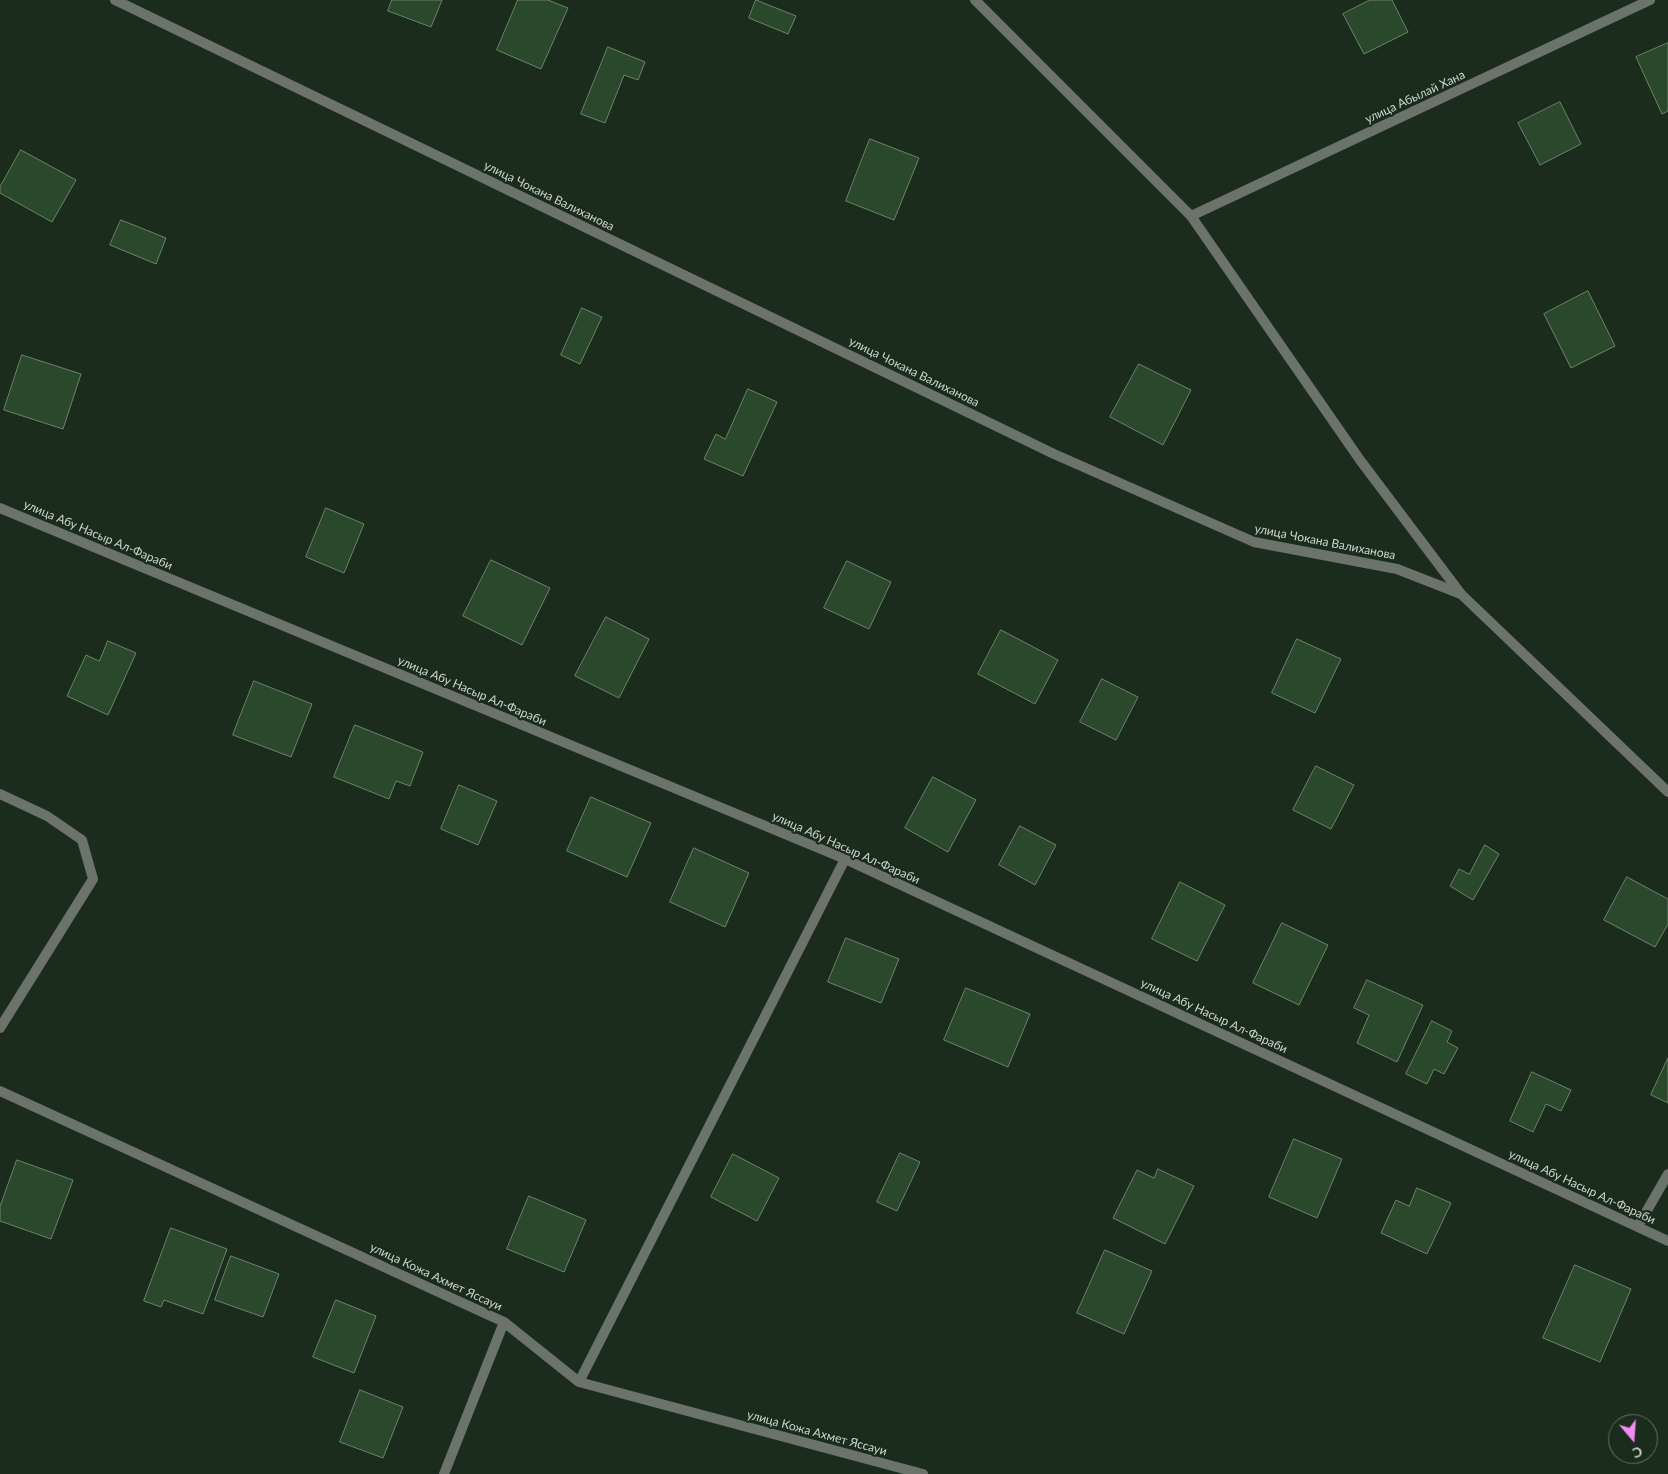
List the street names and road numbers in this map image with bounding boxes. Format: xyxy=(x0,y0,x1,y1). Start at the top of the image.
street label: улица Абылай Хана xyxy=(1363,68,1467,126)
street label: улица Чокана Валиханова xyxy=(481,158,617,234)
street label: улица Чокана Валиханова xyxy=(846,334,982,410)
street label: улица Абу Насыр Ал-Фараби xyxy=(21,497,175,573)
street label: улица Чокана Валиханова xyxy=(1253,521,1397,563)
street label: улица Абу Насыр Ал-Фараби xyxy=(395,653,549,729)
street label: улица Абу Насыр Ал-Фараби xyxy=(770,809,922,887)
street label: улица Абу Насыр Ал-Фараби xyxy=(1138,976,1290,1056)
street label: улица Абу Насыр Ал-Фараби xyxy=(1506,1147,1658,1227)
street label: улица Кожа Ахмет Яссауи xyxy=(367,1240,505,1314)
street label: улица Кожа Ахмет Яссауи xyxy=(745,1407,889,1459)

